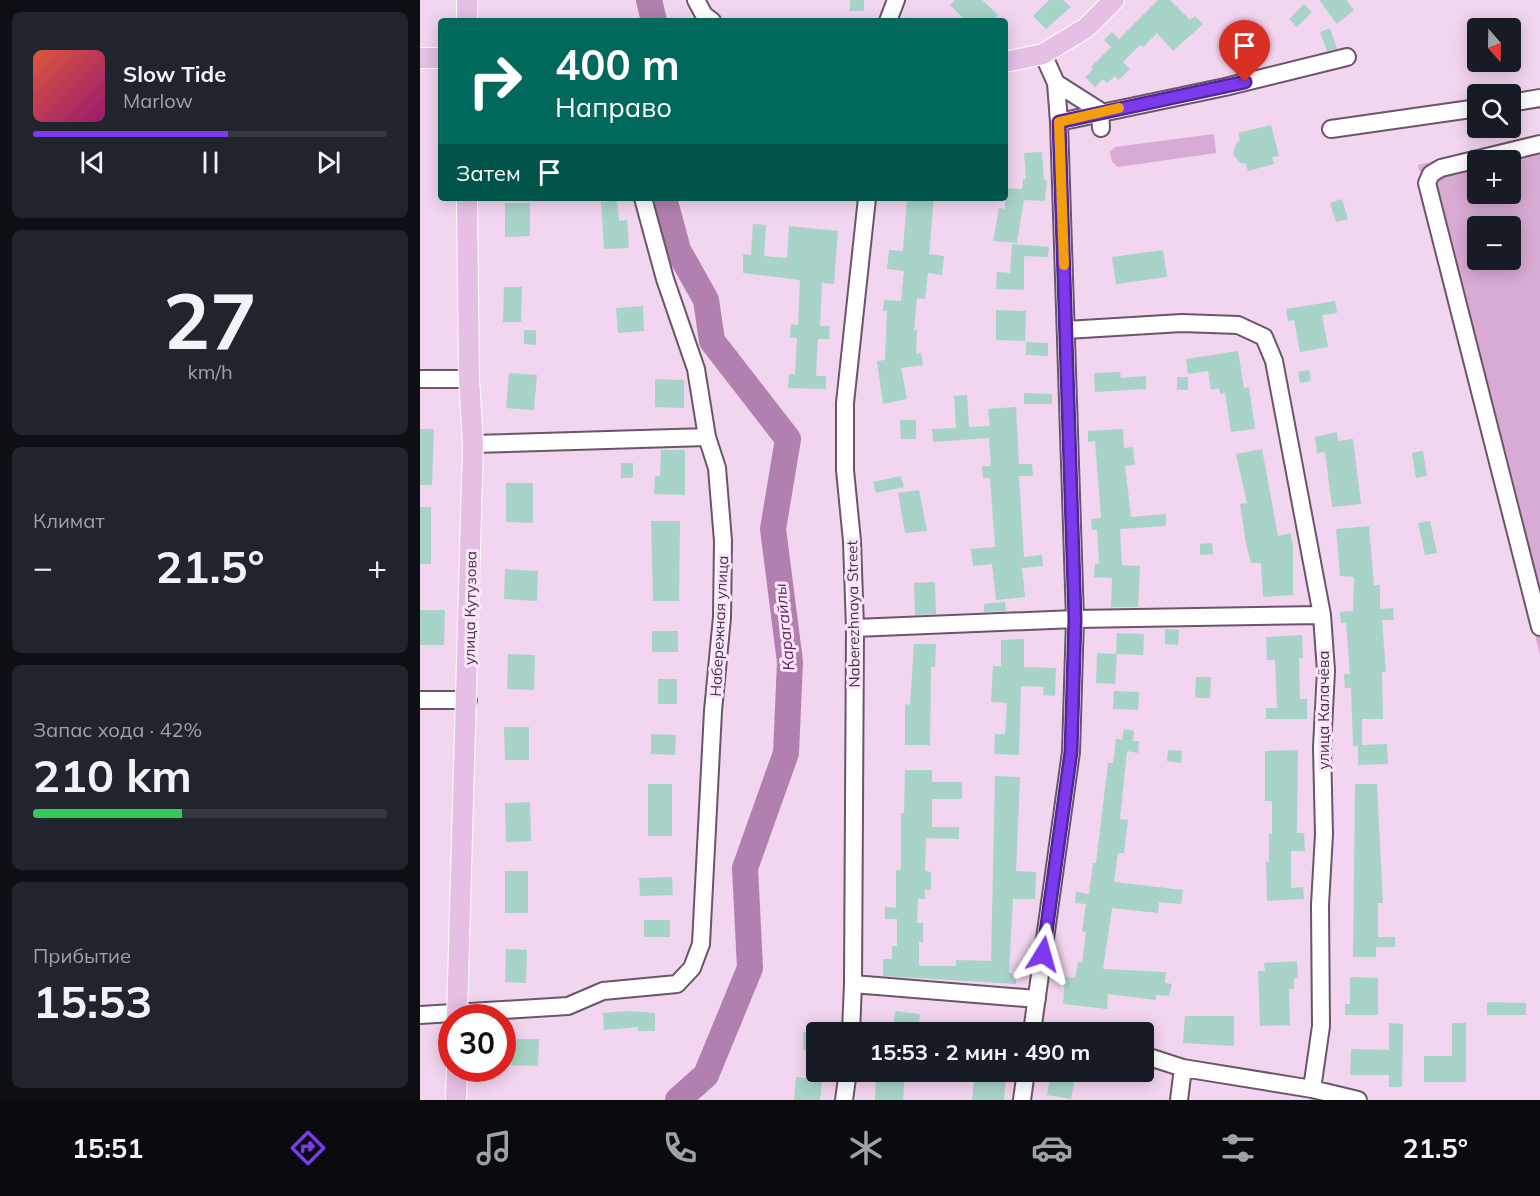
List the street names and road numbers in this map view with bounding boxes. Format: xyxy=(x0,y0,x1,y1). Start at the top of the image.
street label: Naberezhnaya Street xyxy=(842,540,864,688)
street label: улица Кутузова xyxy=(460,551,480,665)
street label: Набережная улица xyxy=(706,555,732,697)
street label: улица Калачёва xyxy=(1314,651,1333,769)

